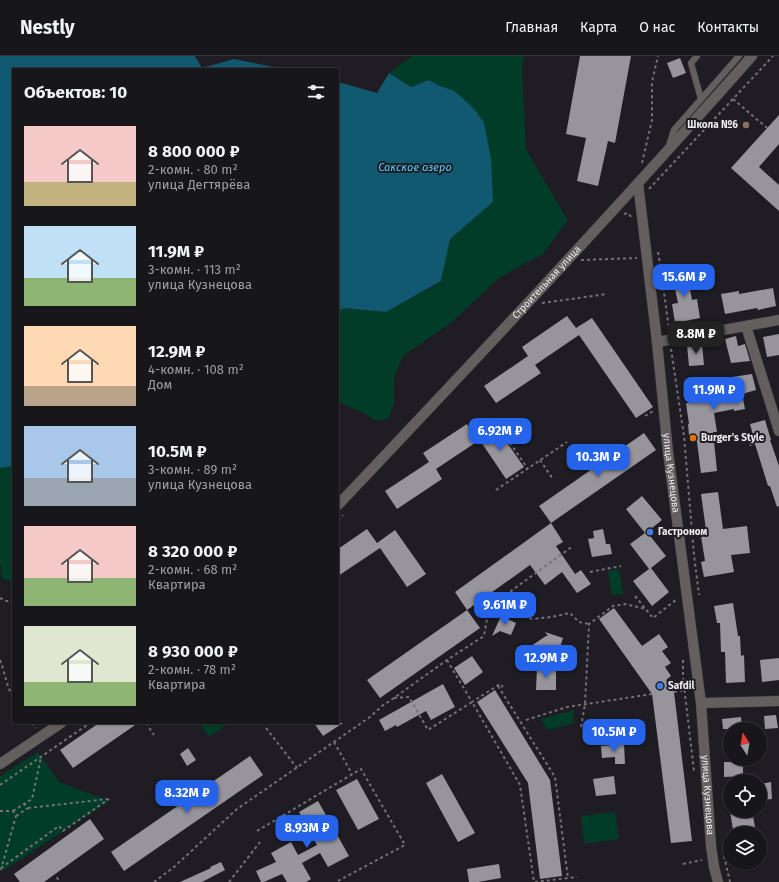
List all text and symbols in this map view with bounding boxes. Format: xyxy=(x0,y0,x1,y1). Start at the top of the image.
text: Nestly xyxy=(20,16,75,39)
text: Главная xyxy=(505,19,558,36)
text: Карта xyxy=(580,19,617,36)
text: О нас xyxy=(639,19,675,36)
text: Контакты xyxy=(697,19,759,36)
icon: filters xyxy=(305,81,327,103)
text: Объектов: 10 xyxy=(24,82,127,103)
place label: Школа №6 xyxy=(687,119,738,131)
marker: Школа №6 xyxy=(741,120,751,130)
text: 8 800 000 ₽ xyxy=(148,141,240,162)
icon: home xyxy=(56,142,104,190)
water label: Сакское озеро xyxy=(378,161,452,174)
text: 2-комн. · 80 m² xyxy=(148,162,238,177)
text: улица Дегтярёва xyxy=(148,177,250,192)
text: 11.9M ₽ xyxy=(148,241,204,262)
icon: home xyxy=(56,242,104,290)
street label: Строительная улица xyxy=(510,243,583,322)
text: 3-комн. · 113 m² xyxy=(148,262,241,277)
pin: 15.6M ₽ xyxy=(647,264,721,298)
text: 15.6M ₽ xyxy=(662,269,706,284)
text: улица Кузнецова xyxy=(148,277,252,292)
pin: 8.8M ₽ xyxy=(663,321,729,355)
text: 8.8M ₽ xyxy=(676,326,716,341)
text: 12.9M ₽ xyxy=(148,341,205,362)
icon: home xyxy=(56,342,104,390)
text: 4-комн. · 108 m² xyxy=(148,362,244,377)
text: Дом xyxy=(148,377,172,392)
pin: 11.9M ₽ xyxy=(677,377,751,411)
text: 11.9M ₽ xyxy=(693,382,735,397)
pin: 6.92M ₽ xyxy=(463,418,537,452)
text: 6.92M ₽ xyxy=(478,423,522,438)
place label: Burger's Style xyxy=(701,432,765,444)
street label: улица Кузнецова xyxy=(660,433,682,514)
marker: Burger's Style xyxy=(688,433,698,443)
text: 10.5M ₽ xyxy=(148,441,207,462)
icon: home xyxy=(56,442,104,490)
pin: 10.3M ₽ xyxy=(561,444,635,478)
text: 10.3M ₽ xyxy=(576,449,620,464)
text: 3-комн. · 89 m² xyxy=(148,462,237,477)
text: улица Кузнецова xyxy=(148,477,252,492)
place label: Гастроном xyxy=(658,526,708,538)
marker: Гастроном xyxy=(645,527,655,537)
text: 8 320 000 ₽ xyxy=(148,541,237,562)
icon: home xyxy=(56,542,104,590)
text: 2-комн. · 68 m² xyxy=(148,562,237,577)
text: Квартира xyxy=(148,577,206,592)
pin: 9.61M ₽ xyxy=(468,592,542,626)
text: 9.61M ₽ xyxy=(483,597,527,612)
text: 8 930 000 ₽ xyxy=(148,641,238,662)
icon: home xyxy=(56,642,104,690)
pin: 12.9M ₽ xyxy=(509,645,583,679)
text: 12.9M ₽ xyxy=(524,650,568,665)
text: 2-комн. · 78 m² xyxy=(148,662,236,677)
text: Квартира xyxy=(148,677,206,692)
place label: Safdil xyxy=(668,680,694,692)
marker: Safdil xyxy=(655,681,665,691)
pin: 10.5M ₽ xyxy=(577,719,651,753)
north arrow xyxy=(723,722,767,766)
map controls xyxy=(723,722,767,870)
text: 10.5M ₽ xyxy=(592,724,636,739)
street label: улица Кузнецова xyxy=(699,755,716,835)
button: locate xyxy=(723,774,767,818)
pin: 8.32M ₽ xyxy=(150,780,224,814)
text: 8.32M ₽ xyxy=(164,785,210,800)
pin: 8.93M ₽ xyxy=(270,815,344,849)
text: 8.93M ₽ xyxy=(284,820,330,835)
button: layers xyxy=(723,826,767,870)

